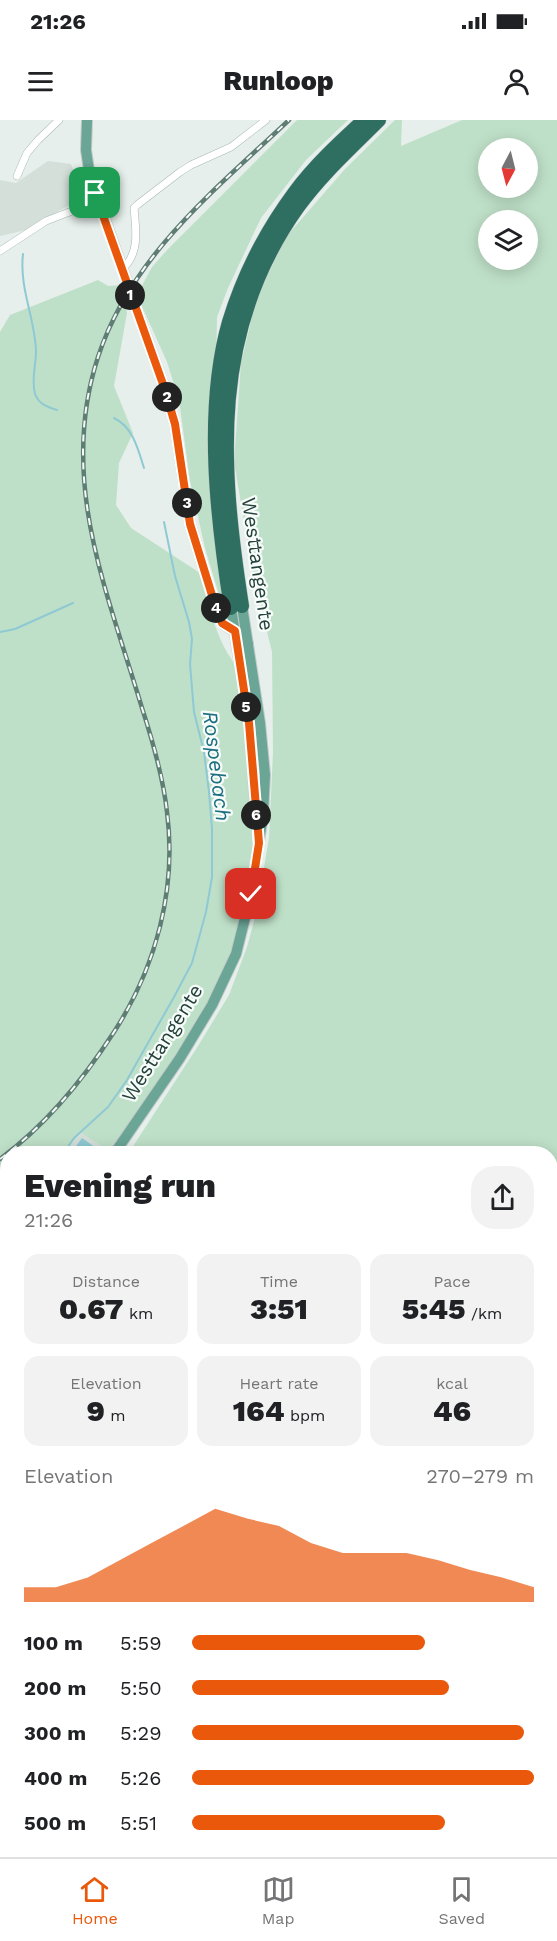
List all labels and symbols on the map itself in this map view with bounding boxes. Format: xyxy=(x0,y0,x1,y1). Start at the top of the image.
north arrow xyxy=(478,138,538,198)
pin xyxy=(69,167,120,218)
pin: 1 xyxy=(115,280,145,310)
pin: 2 xyxy=(152,382,182,412)
pin: 3 xyxy=(172,488,202,518)
street label: Westtangente xyxy=(237,496,279,632)
pin: 4 xyxy=(201,593,231,623)
pin: 5 xyxy=(231,692,261,722)
water label: Rospebach xyxy=(198,709,236,823)
pin: 6 xyxy=(241,800,271,830)
pin xyxy=(225,868,276,919)
street label: Westtangente xyxy=(116,980,208,1106)

